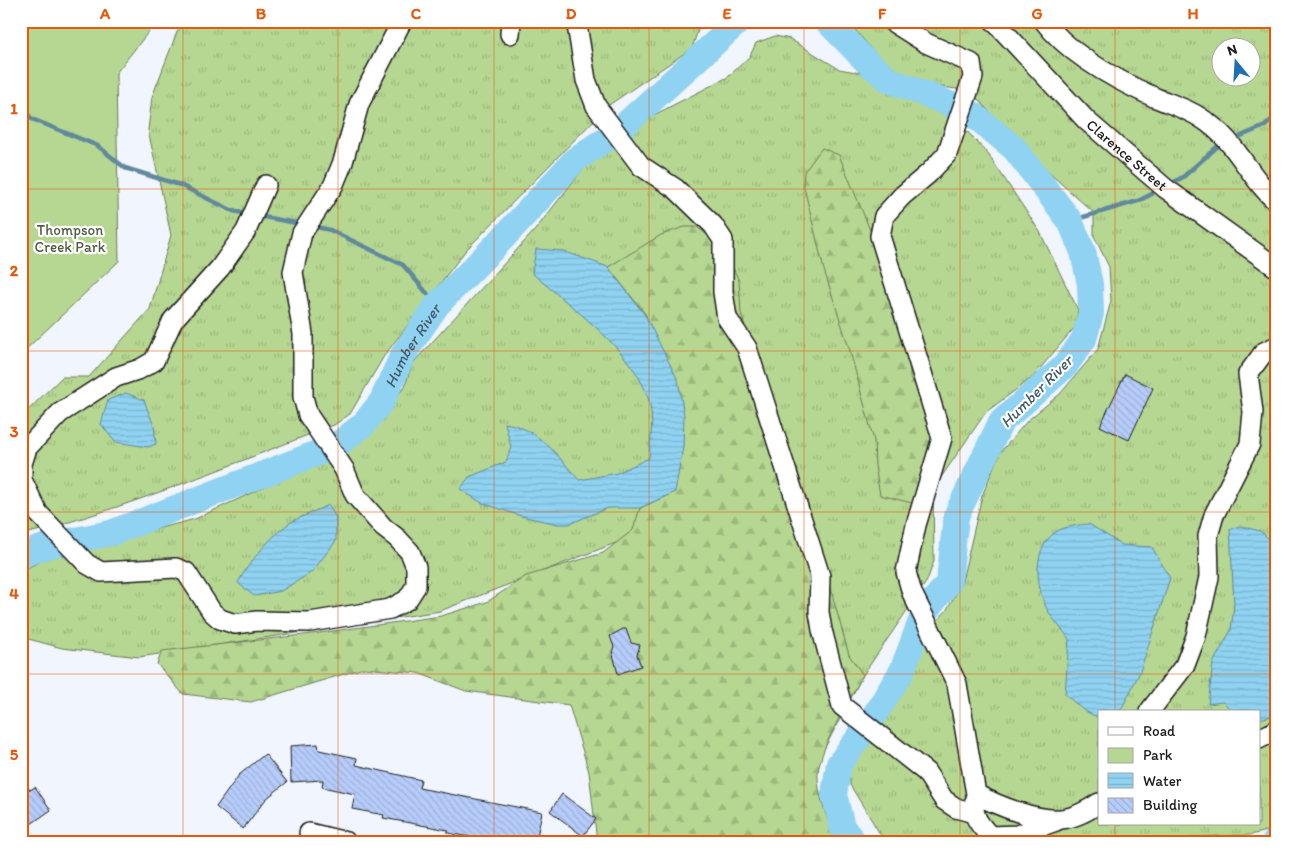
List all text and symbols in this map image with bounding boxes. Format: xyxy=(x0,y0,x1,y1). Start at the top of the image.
text: A xyxy=(99,4,111,23)
text: B xyxy=(256,4,267,23)
text: C xyxy=(411,4,422,23)
text: D xyxy=(566,4,577,23)
text: E xyxy=(723,4,732,23)
text: F xyxy=(878,4,887,23)
text: G xyxy=(1031,4,1043,23)
text: H xyxy=(1187,4,1199,23)
north arrow xyxy=(1210,38,1260,88)
text: N xyxy=(1225,41,1239,60)
text: 1 xyxy=(10,99,18,118)
street label: Clarence Street xyxy=(1083,116,1171,195)
park label: Thompson Creek Park xyxy=(35,221,106,256)
text: 2 xyxy=(10,261,19,280)
water label: Humber River xyxy=(380,299,446,391)
water label: Humber River xyxy=(996,350,1078,431)
text: 3 xyxy=(10,422,19,441)
text: 4 xyxy=(9,584,19,603)
legend xyxy=(1098,710,1260,826)
text: Road xyxy=(1143,722,1176,740)
text: 5 xyxy=(10,745,19,764)
text: Park xyxy=(1143,746,1173,764)
text: Water xyxy=(1143,772,1182,790)
text: Building xyxy=(1143,796,1197,814)

